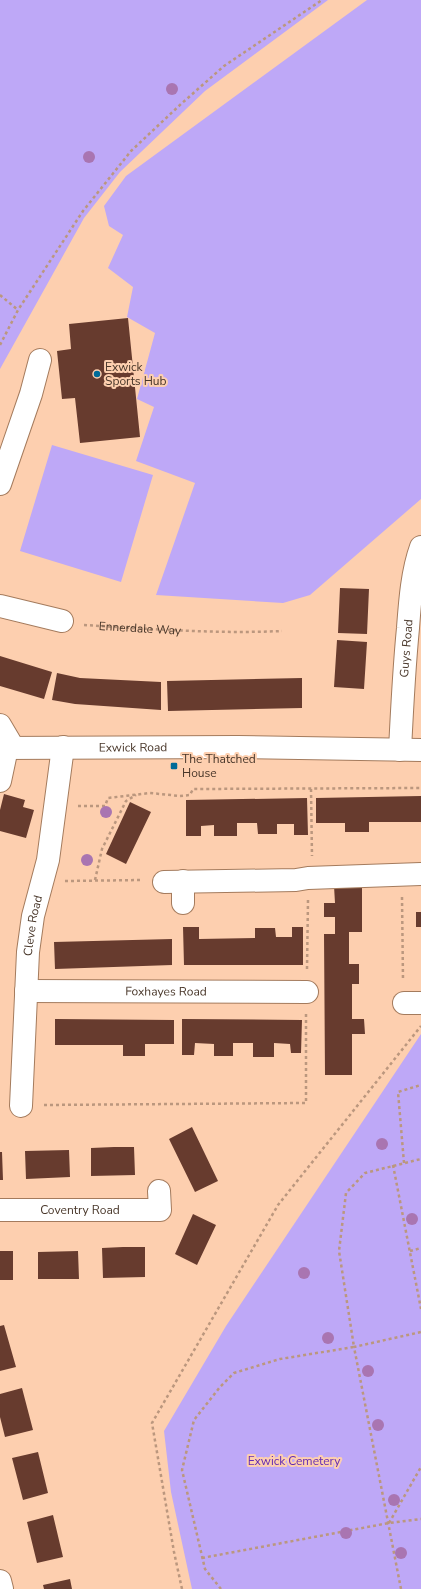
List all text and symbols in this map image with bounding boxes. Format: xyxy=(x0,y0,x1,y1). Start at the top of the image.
place label: Exwick Sports Hub xyxy=(105,359,167,389)
marker: Exwick Sports Hub xyxy=(92,369,102,379)
street label: Ennerdale Way xyxy=(98,618,182,639)
street label: Guys Road xyxy=(396,619,417,678)
street label: Exwick Road xyxy=(99,739,167,756)
place label: The Thatched House xyxy=(182,751,256,781)
marker: The Thatched House xyxy=(169,761,179,771)
street label: Cleve Road xyxy=(20,893,46,957)
street label: Foxhayes Road xyxy=(125,983,207,1000)
street label: Coventry Road xyxy=(40,1202,120,1218)
park label: Exwick Cemetery xyxy=(248,1453,341,1469)

